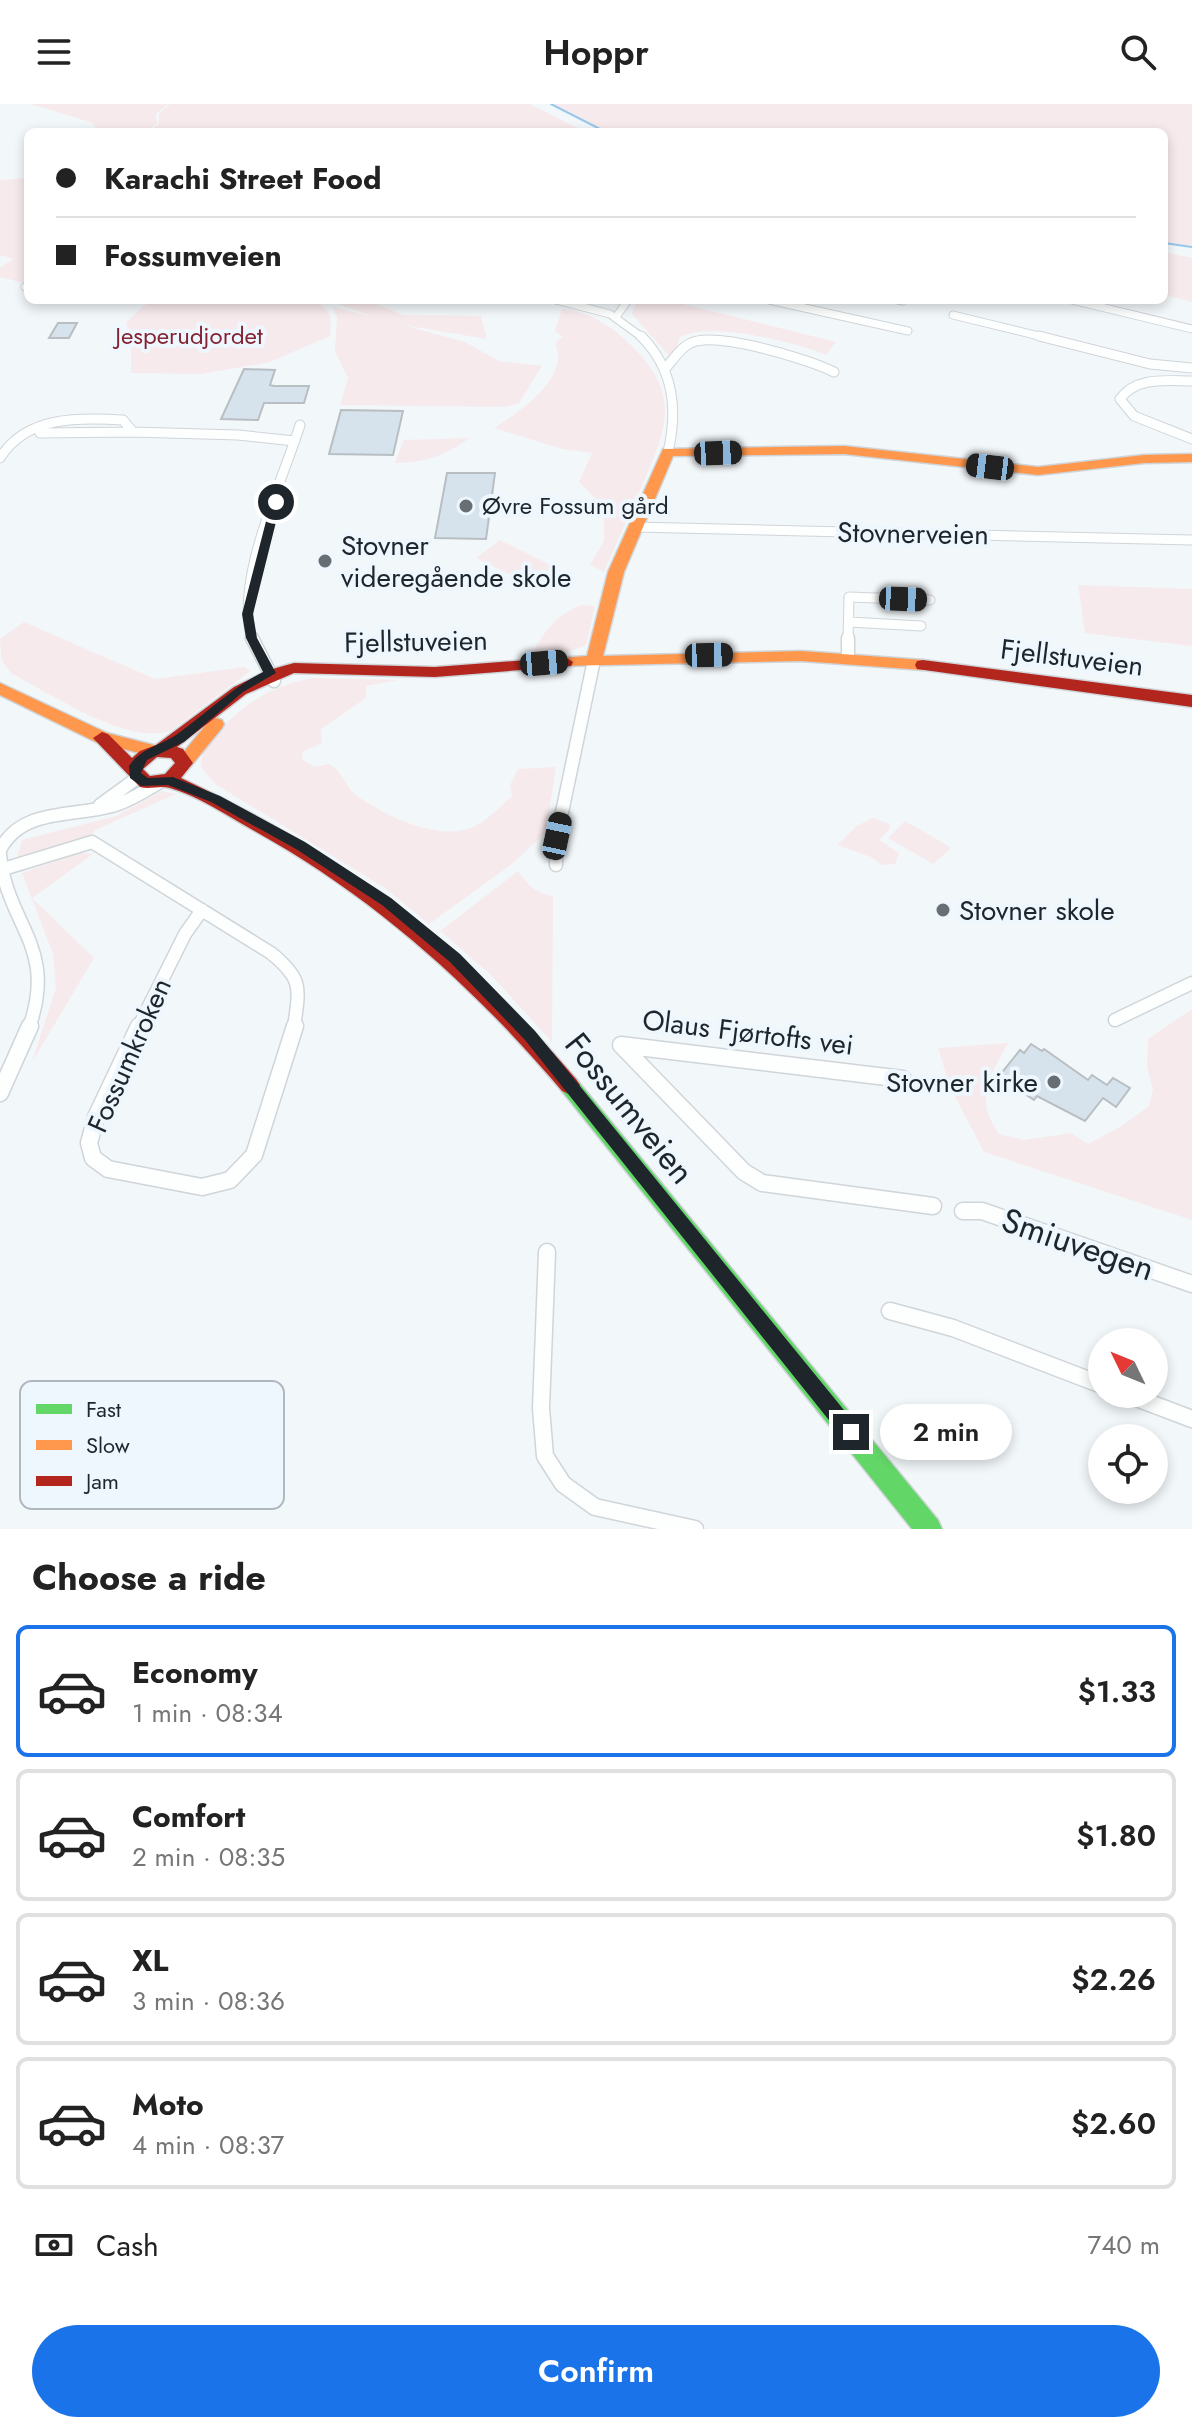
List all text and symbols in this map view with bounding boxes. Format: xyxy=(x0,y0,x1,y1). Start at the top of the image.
text: Hoppr xyxy=(543,26,649,78)
icon: menu xyxy=(32,30,76,74)
icon: search xyxy=(1116,30,1160,74)
text: Karachi Street Food xyxy=(104,157,382,200)
text: Fossumveien xyxy=(104,234,282,277)
park label: Jesperudjordet xyxy=(112,318,263,353)
car xyxy=(694,440,742,466)
car xyxy=(965,452,1015,482)
route start xyxy=(258,484,294,520)
place label: Øvre Fossum gård xyxy=(482,488,669,523)
marker: Øvre Fossum gård xyxy=(457,497,475,515)
street label: Stovnerveien xyxy=(837,512,989,555)
place label: Stovner videregående skole xyxy=(341,525,571,598)
marker: Stovner videregående skole xyxy=(316,552,334,570)
car xyxy=(879,586,927,612)
street label: Fjellstuveien xyxy=(344,620,488,663)
street label: Fjellstuveien xyxy=(998,628,1146,687)
car xyxy=(685,643,733,667)
car xyxy=(519,649,569,677)
car xyxy=(540,810,574,862)
place label: Stovner skole xyxy=(959,890,1115,931)
marker: Stovner skole xyxy=(934,901,952,919)
street label: Fossumkroken xyxy=(77,971,182,1139)
street label: Olaus Fjørtofts vei xyxy=(640,999,856,1066)
street label: Fossumveien xyxy=(553,1022,706,1195)
place label: Stovner kirke xyxy=(886,1062,1038,1103)
marker: Stovner kirke xyxy=(1045,1073,1063,1091)
street label: Smiuvegen xyxy=(995,1195,1161,1293)
north arrow xyxy=(1088,1328,1168,1408)
map controls xyxy=(1088,1328,1168,1504)
legend xyxy=(20,1381,284,1509)
text: Fast xyxy=(86,1393,122,1425)
callout: 2 min xyxy=(879,1404,1011,1460)
text: 2 min xyxy=(913,1413,979,1451)
route end xyxy=(833,1414,869,1450)
button: locate xyxy=(1088,1424,1168,1504)
text: Slow xyxy=(86,1429,130,1461)
text: Jam xyxy=(83,1465,119,1497)
text: Choose a ride xyxy=(32,1551,266,1603)
text: Economy xyxy=(132,1651,258,1694)
icon: car xyxy=(36,1655,108,1727)
text: $1.33 xyxy=(1078,1670,1156,1713)
text: 1 min · 08:34 xyxy=(132,1694,283,1732)
text: Comfort xyxy=(132,1795,245,1838)
icon: car xyxy=(36,1799,108,1871)
text: $1.80 xyxy=(1076,1814,1156,1857)
text: 2 min · 08:35 xyxy=(132,1838,285,1876)
text: XL xyxy=(132,1939,168,1982)
icon: car xyxy=(36,1943,108,2015)
text: $2.26 xyxy=(1071,1958,1156,2001)
text: 3 min · 08:36 xyxy=(132,1982,285,2020)
text: Moto xyxy=(132,2083,204,2126)
icon: car xyxy=(36,2087,108,2159)
text: $2.60 xyxy=(1071,2102,1156,2145)
text: 4 min · 08:37 xyxy=(132,2126,284,2164)
icon: cash xyxy=(32,2223,76,2267)
text: Cash xyxy=(96,2224,159,2267)
text: 740 m xyxy=(1088,2226,1160,2264)
button: Confirm xyxy=(32,2325,1160,2417)

